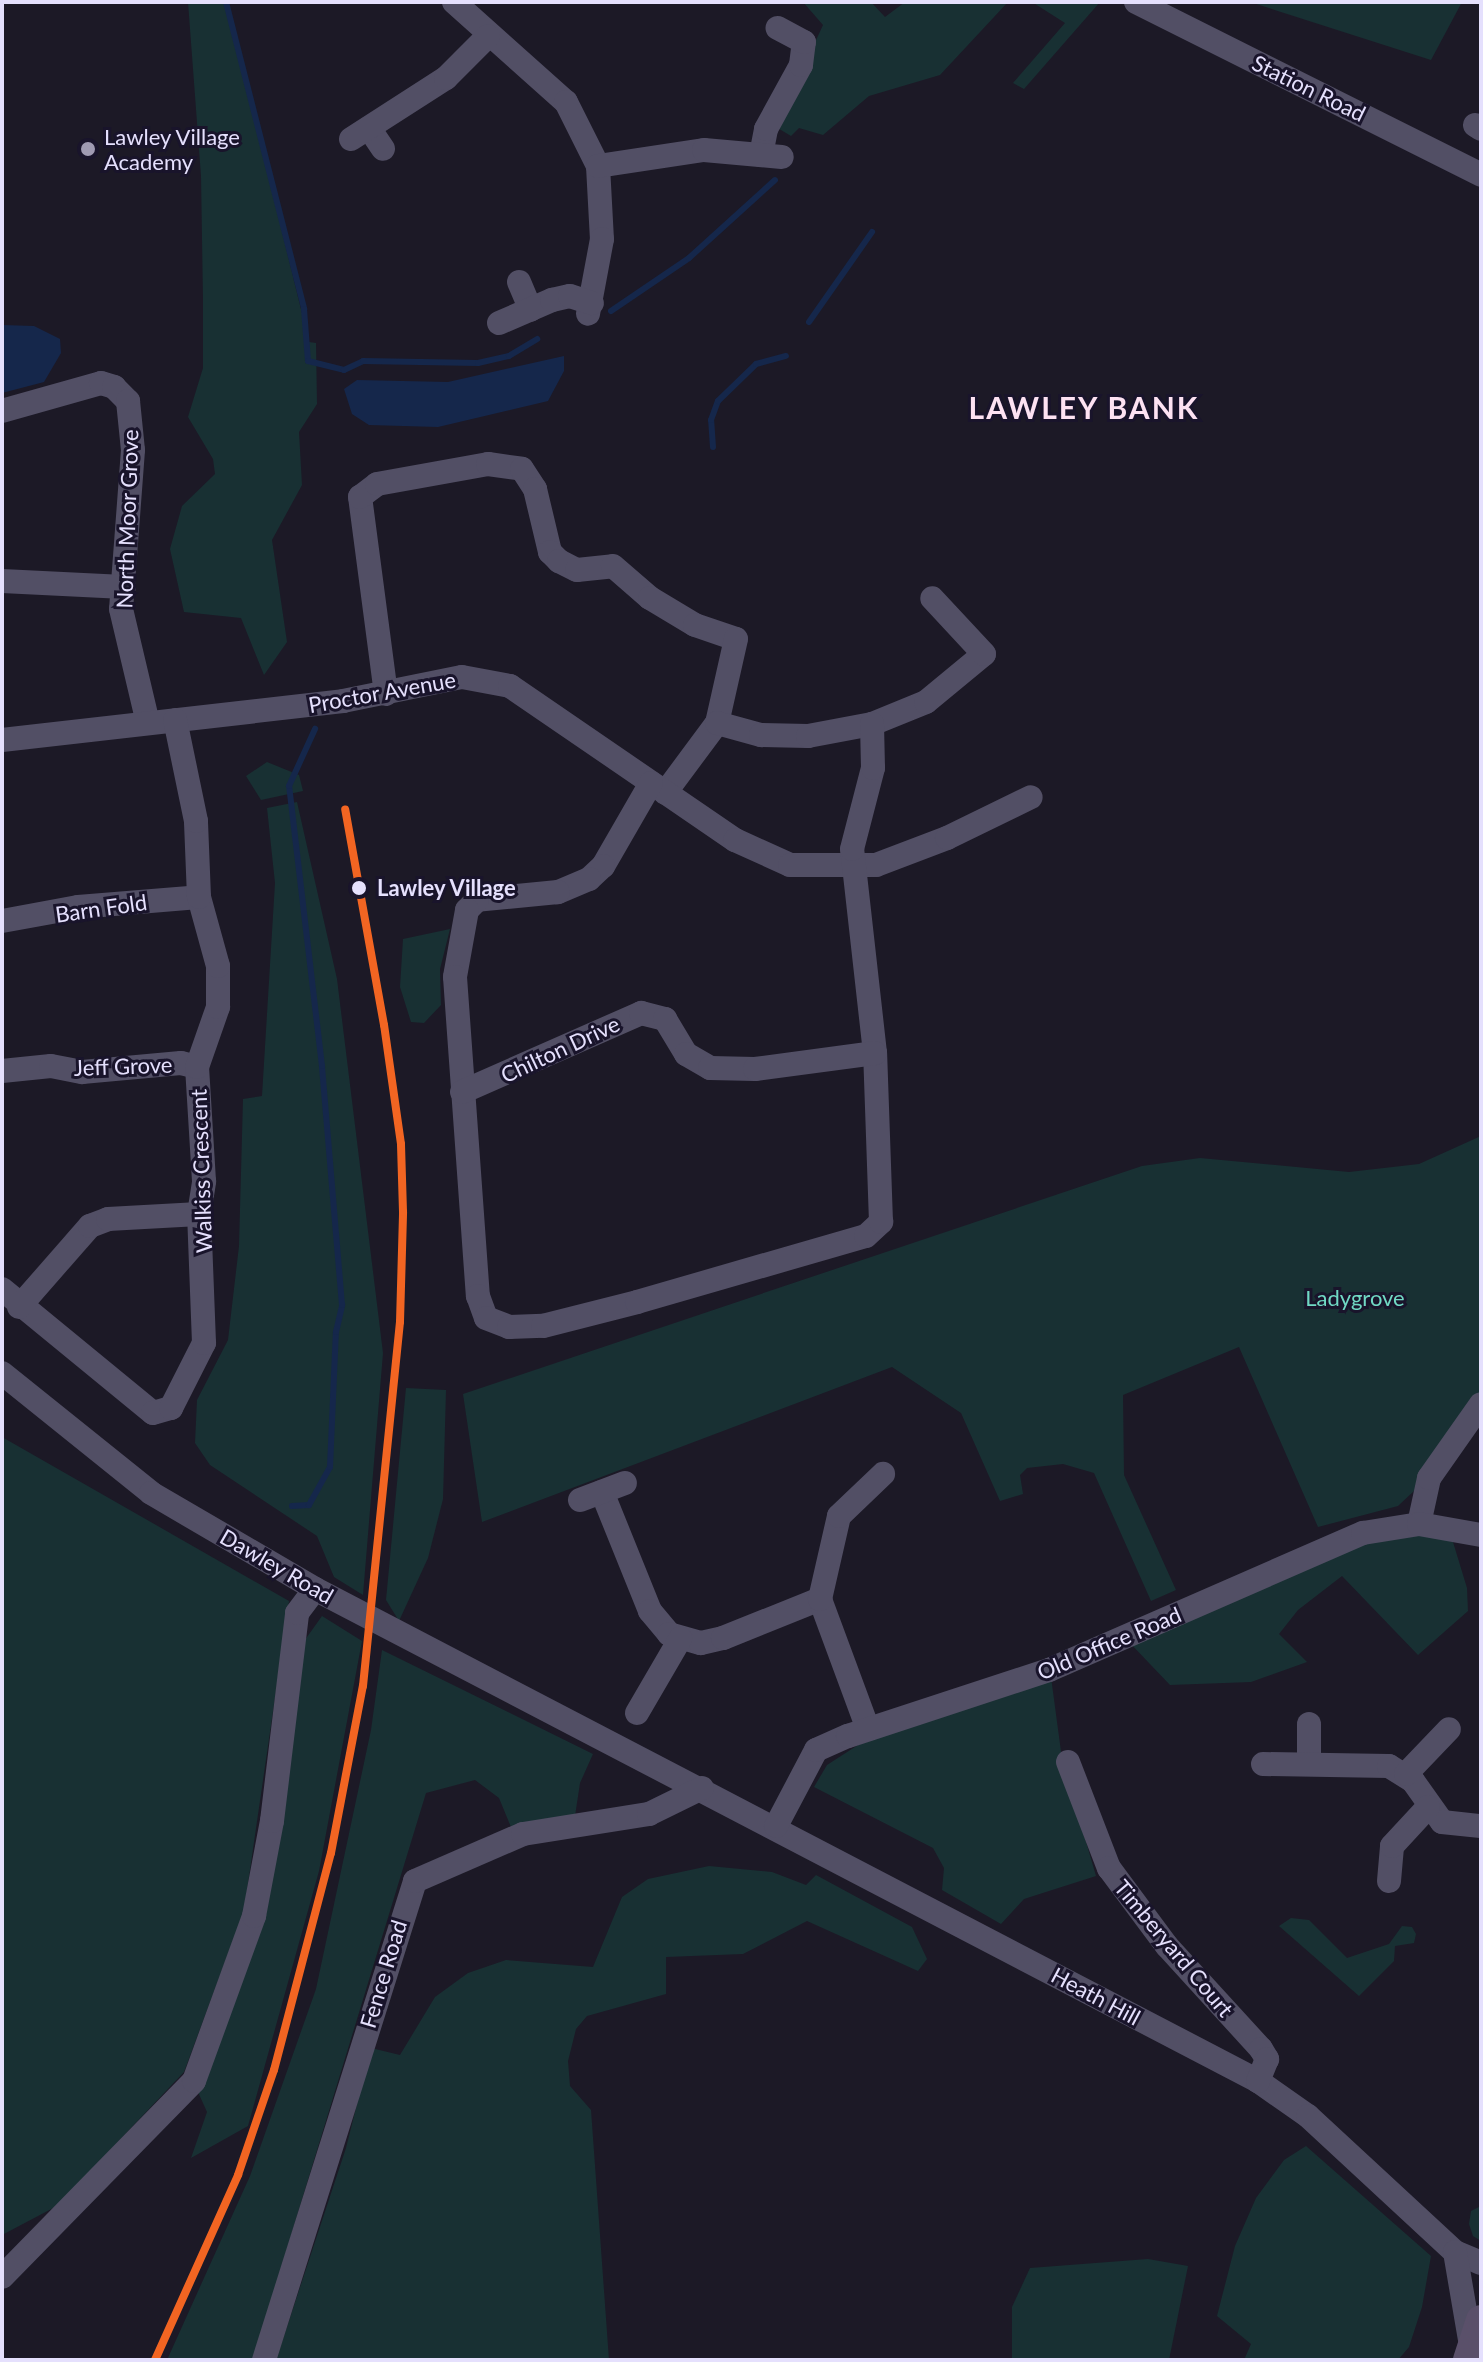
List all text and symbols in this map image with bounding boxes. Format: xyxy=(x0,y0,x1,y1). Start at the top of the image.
street label: Station Road xyxy=(1248,49,1370,127)
place label: Lawley Village Academy xyxy=(104,123,241,174)
marker: Lawley Village Academy xyxy=(79,140,97,158)
district label: LAWLEY BANK xyxy=(968,389,1200,425)
street label: North Moor Grove xyxy=(111,429,143,609)
street label: Proctor Avenue xyxy=(306,666,458,718)
place label: Lawley Village xyxy=(377,875,517,901)
marker: Lawley Village xyxy=(348,877,370,899)
street label: Barn Fold xyxy=(53,889,149,927)
street label: Chilton Drive xyxy=(496,1010,624,1088)
street label: Jeff Grove xyxy=(73,1051,173,1081)
street label: Walkiss Crescent xyxy=(185,1089,217,1253)
park label: Ladygrove xyxy=(1305,1285,1405,1311)
street label: Dawley Road xyxy=(215,1523,339,1609)
street label: Old Office Road xyxy=(1033,1601,1185,1685)
street label: Timberyard Court xyxy=(1109,1874,1239,2022)
street label: Fence Road xyxy=(354,1917,412,2031)
street label: Heath Hill xyxy=(1047,1962,1145,2030)

